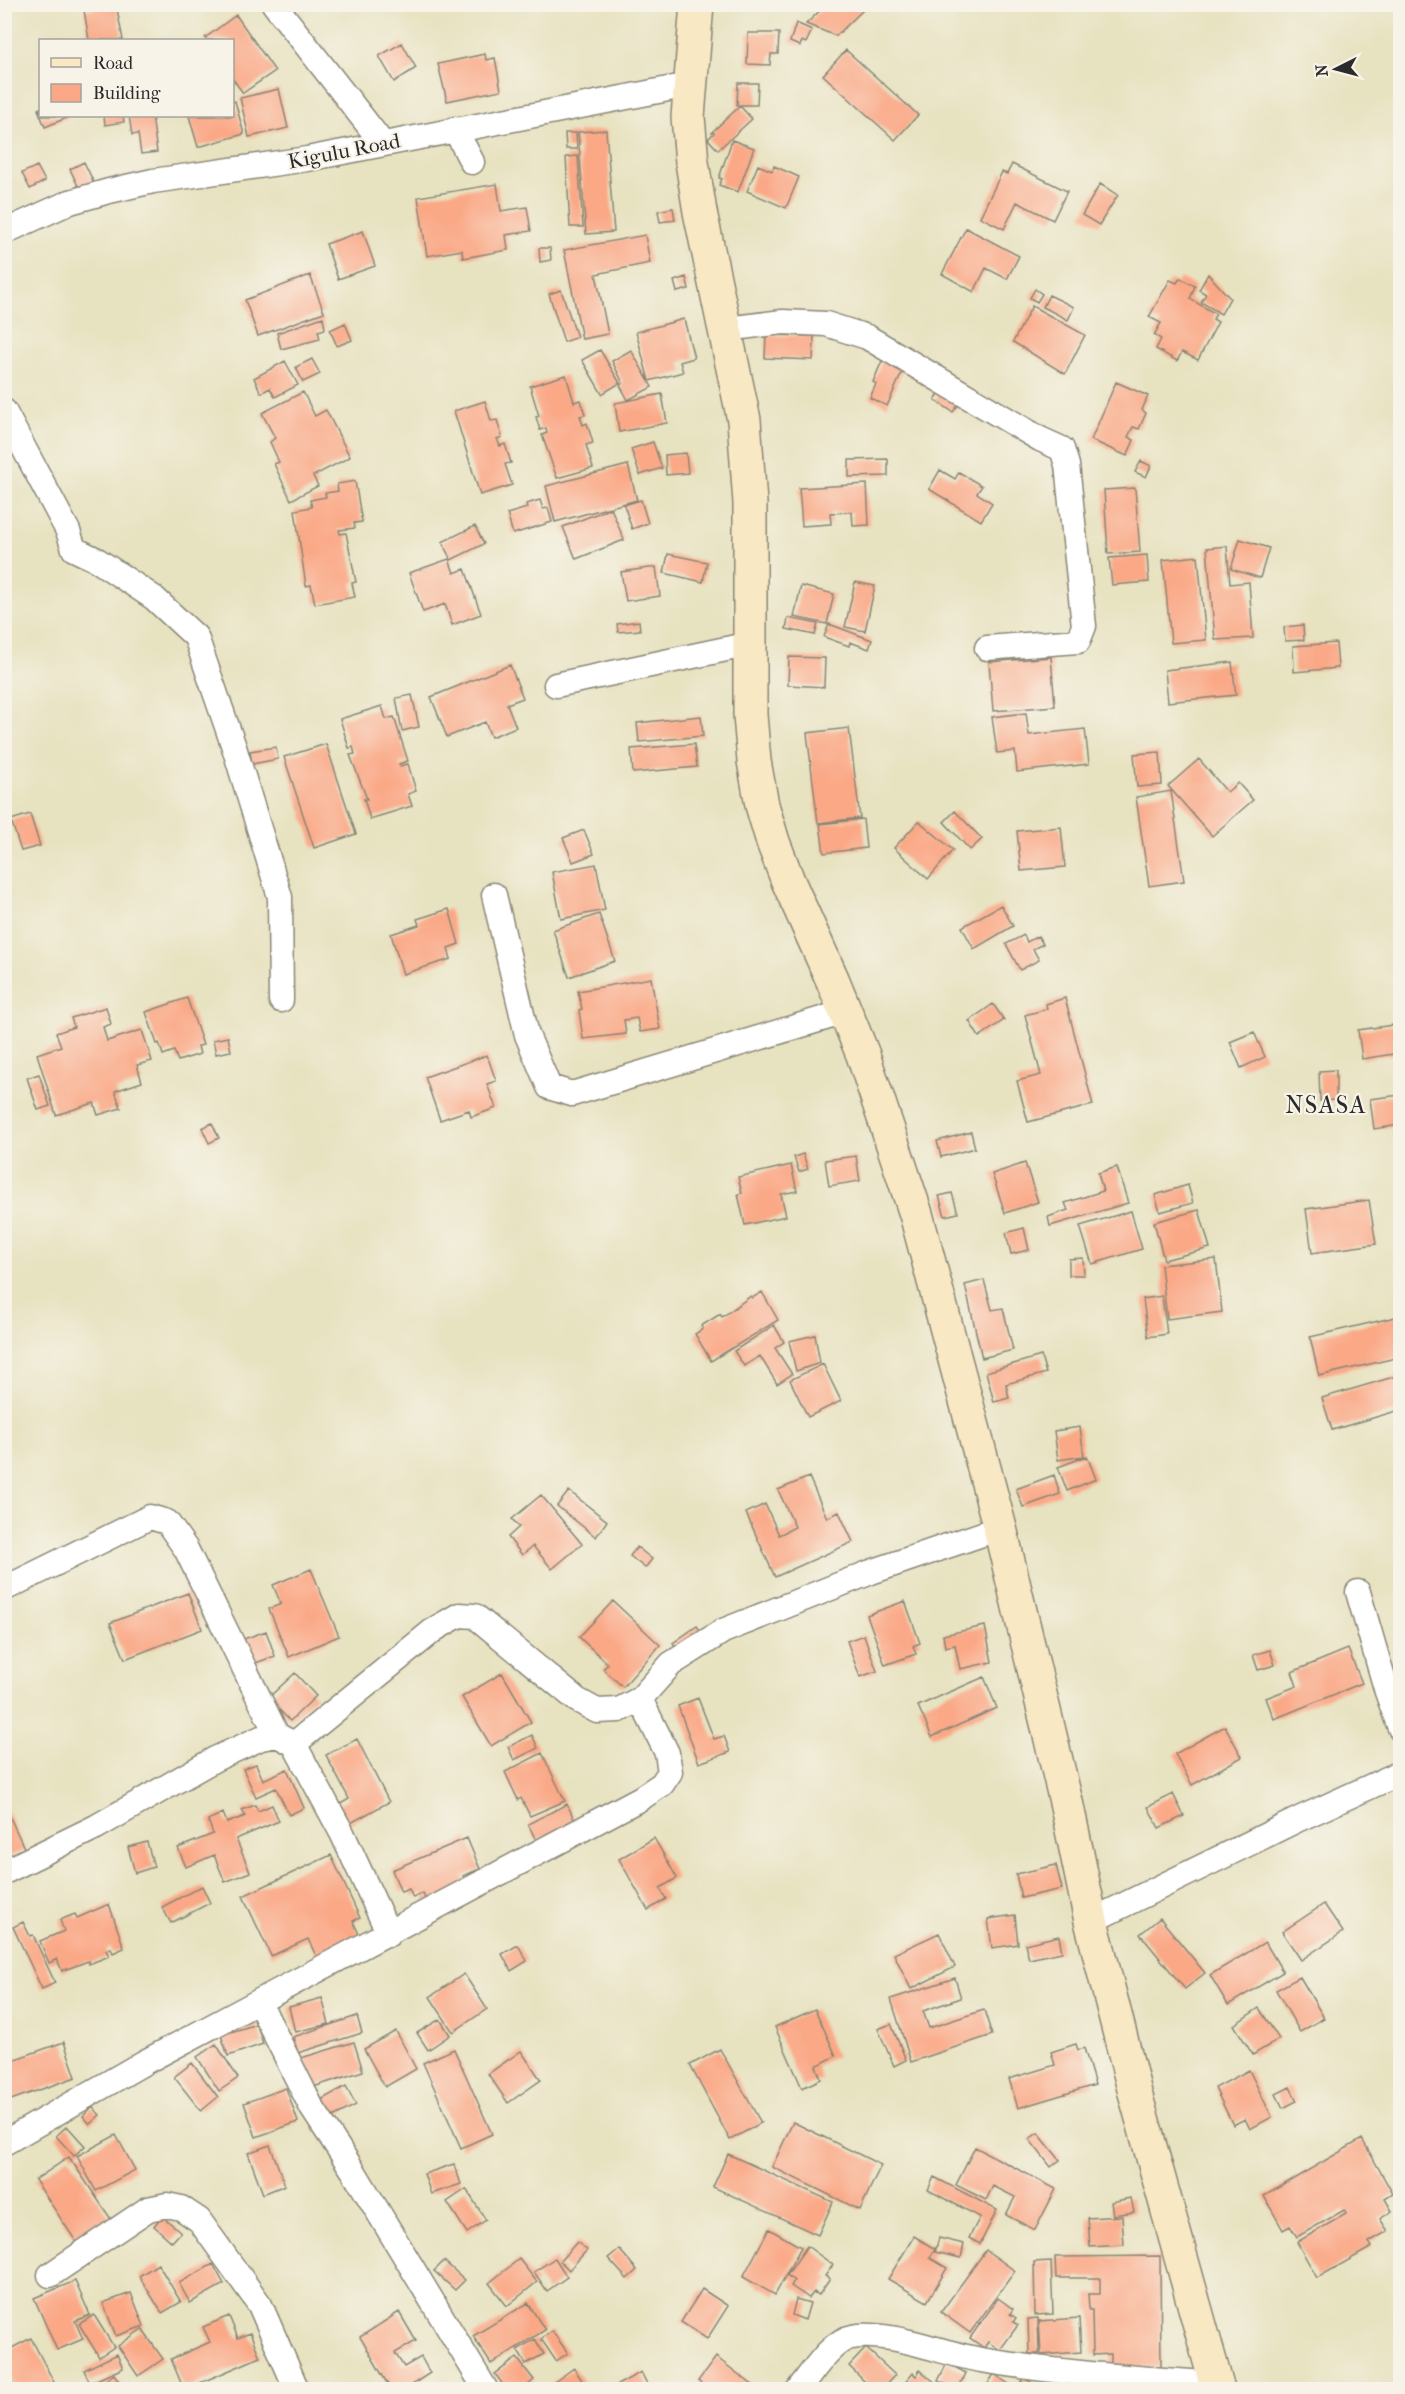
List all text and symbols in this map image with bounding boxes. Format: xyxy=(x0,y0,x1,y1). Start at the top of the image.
legend xyxy=(39,39,234,117)
north arrow xyxy=(1306,39,1366,99)
text: Road xyxy=(93,53,133,74)
text: N xyxy=(1311,63,1332,78)
text: Building xyxy=(93,83,161,104)
street label: Kigulu Road xyxy=(286,128,403,174)
district label: NSASA xyxy=(1285,1091,1367,1119)

